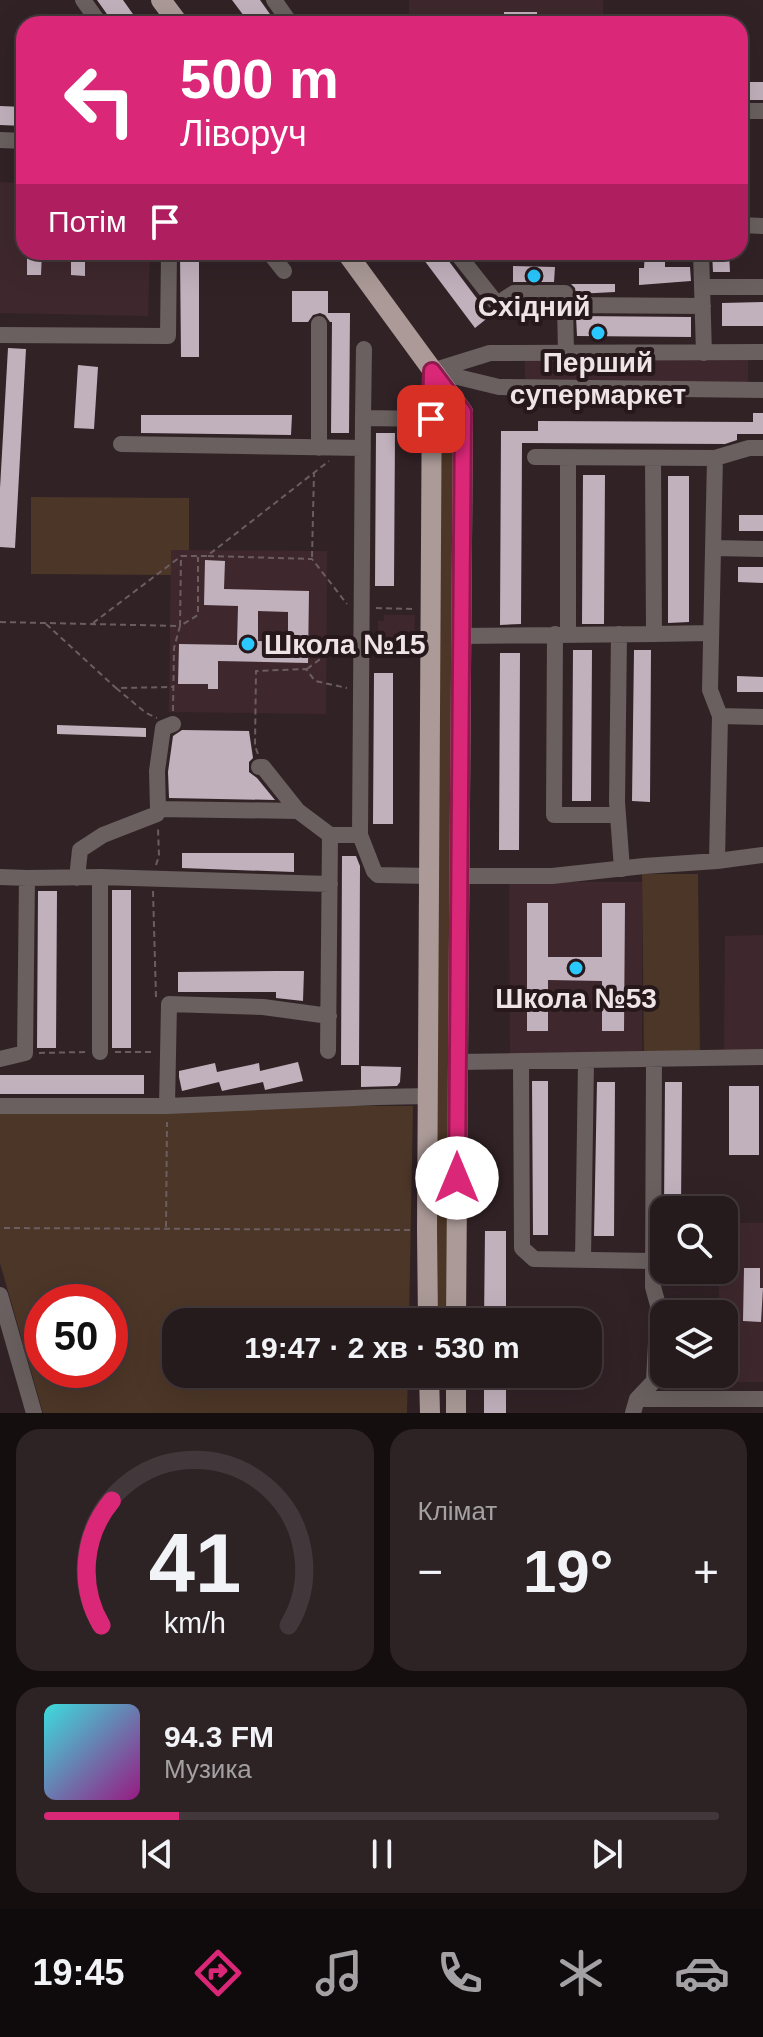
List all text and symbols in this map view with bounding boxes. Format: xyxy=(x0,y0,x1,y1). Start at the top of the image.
text: 500 m xyxy=(180,47,339,110)
icon: left xyxy=(48,48,152,152)
text: Ліворуч xyxy=(180,113,307,154)
icon: arrive xyxy=(143,200,187,244)
text: Потім xyxy=(48,205,127,238)
marker: Східний xyxy=(525,267,543,285)
place label: Східний xyxy=(478,291,590,322)
marker: Перший супермаркет xyxy=(589,324,607,342)
place label: Перший супермаркет xyxy=(510,347,686,410)
pin xyxy=(397,385,465,453)
icon: arrive xyxy=(409,397,453,441)
place label: Школа №15 xyxy=(264,629,426,660)
marker: Школа №15 xyxy=(239,635,257,653)
marker: Школа №53 xyxy=(567,959,585,977)
place label: Школа №53 xyxy=(495,983,657,1014)
position arrow xyxy=(415,1136,499,1220)
map controls xyxy=(650,1196,738,1388)
button: search xyxy=(650,1196,738,1284)
speed limit sign: 50 xyxy=(24,1284,128,1388)
button: layers xyxy=(650,1300,738,1388)
text: 19:47 · 2 хв · 530 m xyxy=(244,1331,520,1364)
text: Клімат xyxy=(418,1496,497,1526)
text: 41 xyxy=(148,1517,241,1610)
text: 19° xyxy=(523,1538,614,1605)
text: − xyxy=(418,1547,443,1596)
text: + xyxy=(693,1547,719,1596)
text: km/h xyxy=(164,1607,226,1639)
text: 94.3 FM xyxy=(164,1720,274,1753)
text: Музика xyxy=(164,1754,252,1784)
icon: previous xyxy=(135,1832,179,1876)
icon: pause xyxy=(360,1832,404,1876)
icon: next xyxy=(585,1832,629,1876)
icon: directions xyxy=(190,1945,246,2001)
icon: music xyxy=(311,1945,367,2001)
icon: phone xyxy=(432,1945,488,2001)
icon: climate xyxy=(553,1945,609,2001)
icon: car xyxy=(674,1945,730,2001)
text: 19:45 xyxy=(33,1952,125,1993)

